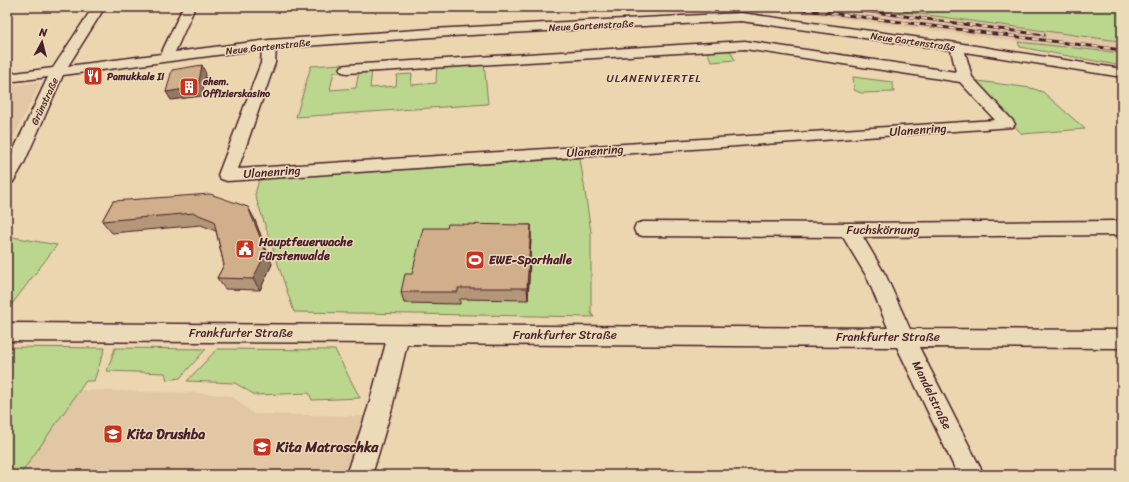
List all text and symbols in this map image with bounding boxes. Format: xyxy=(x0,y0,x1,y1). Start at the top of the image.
street label: Neue Gartenstraße xyxy=(548,15,634,37)
north arrow xyxy=(22,22,62,62)
text: N xyxy=(37,23,48,43)
street label: Neue Gartenstraße xyxy=(869,27,956,57)
street label: Neue Gartenstraße xyxy=(225,34,311,60)
restaurant icon: Pamukkale II xyxy=(82,65,104,87)
place label: Pamukkale II xyxy=(107,68,165,86)
district label: ULANENVIERTEL xyxy=(607,69,701,88)
place label: ehem. Offizierskasino xyxy=(202,73,271,103)
street label: Grünstraße xyxy=(26,75,64,128)
building icon: ehem. Offizierskasino xyxy=(178,76,200,98)
street label: Ulanenring xyxy=(889,117,947,143)
street label: Ulanenring xyxy=(566,138,624,164)
street label: Ulanenring xyxy=(243,159,301,185)
street label: Fuchskörnung xyxy=(846,219,920,241)
place label: Hauptfeuerwache Fürstenwalde xyxy=(258,231,354,267)
public building icon: Hauptfeuerwache Fürstenwalde xyxy=(234,238,256,260)
sports icon: EWE-Sporthalle xyxy=(464,249,486,271)
place label: EWE-Sporthalle xyxy=(489,249,572,271)
street label: Frankfurter Straße xyxy=(189,322,293,344)
street label: Frankfurter Straße xyxy=(513,324,617,346)
street label: Frankfurter Straße xyxy=(836,326,940,348)
street label: Mandelstraße xyxy=(906,357,958,433)
place label: Kita Drushba xyxy=(126,422,205,447)
school or university icon: Kita Drushba xyxy=(102,423,124,445)
place label: Kita Matroschka xyxy=(275,435,379,460)
school or university icon: Kita Matroschka xyxy=(251,436,273,458)

